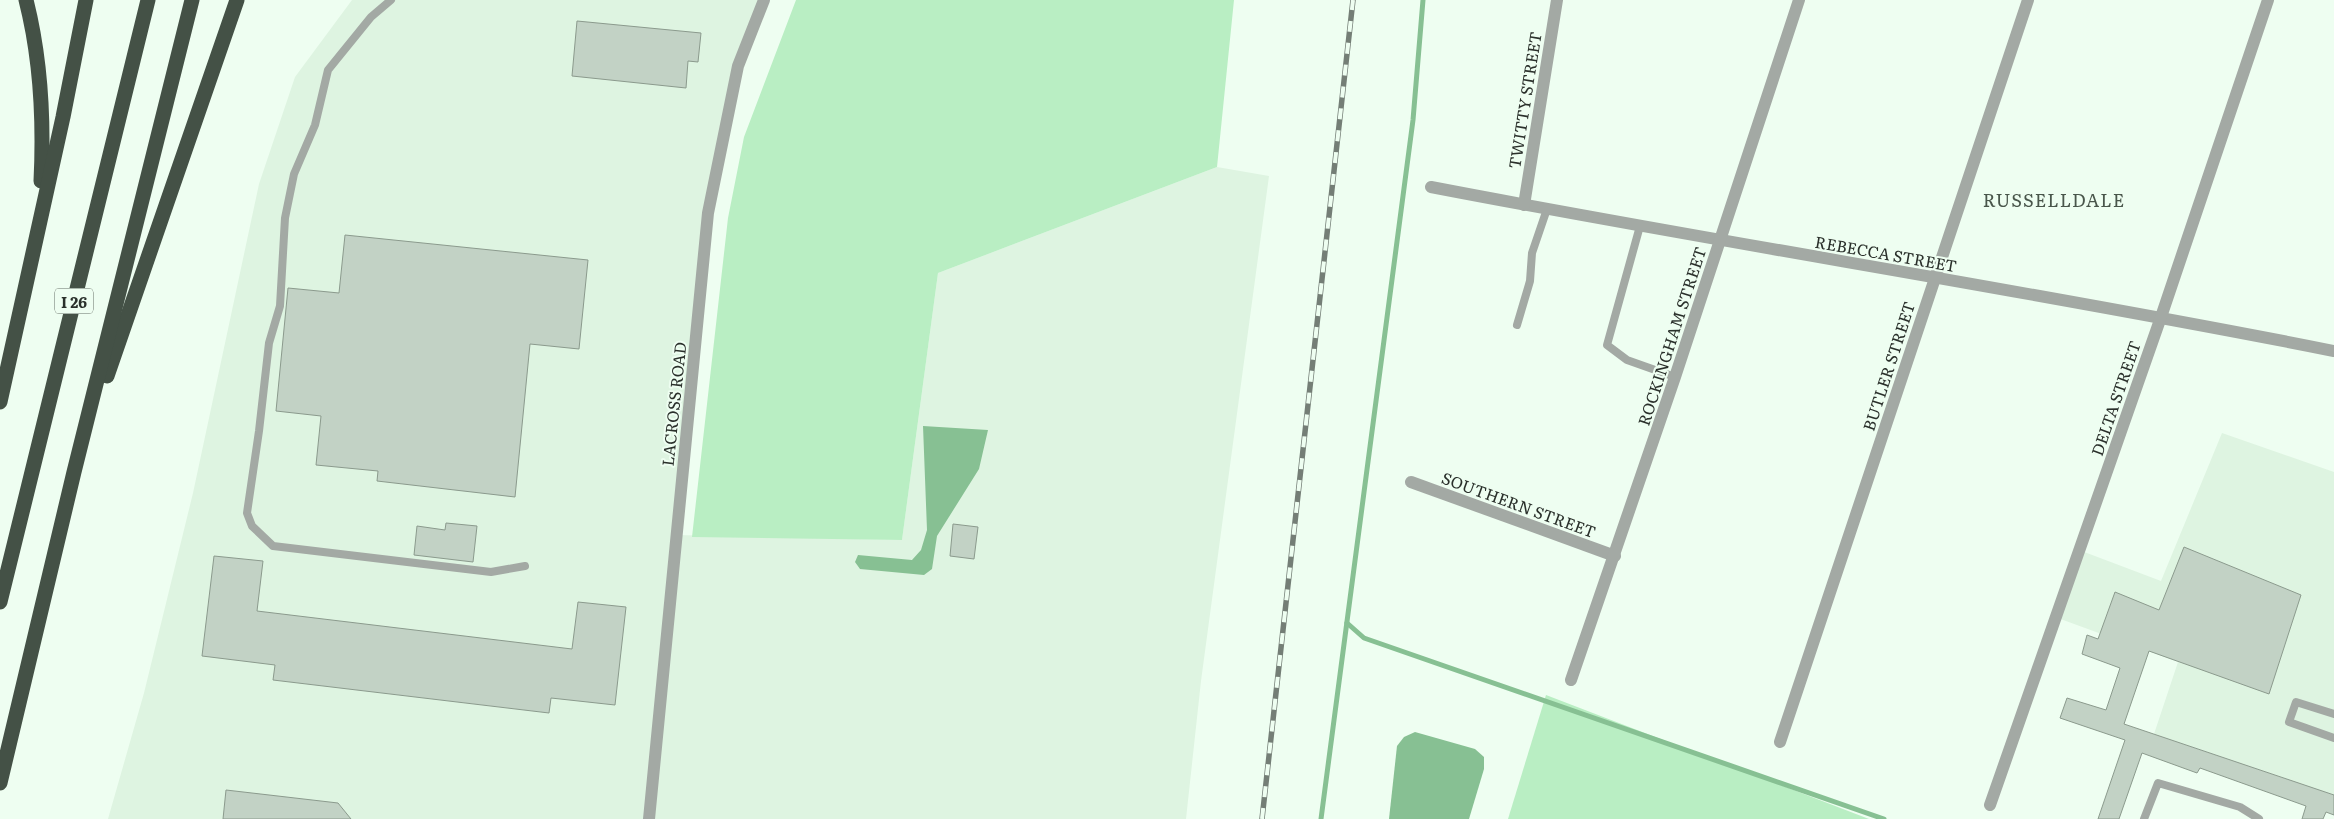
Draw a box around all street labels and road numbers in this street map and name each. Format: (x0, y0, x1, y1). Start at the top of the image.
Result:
street label: TWITTY STREET (1501, 30, 1547, 170)
street label: REBECCA STREET (1813, 229, 1959, 277)
street label: ROCKINGHAM STREET (1631, 243, 1711, 429)
road number: I 26 (55, 288, 93, 314)
street label: BUTLER STREET (1856, 298, 1920, 434)
street label: DELTA STREET (2084, 337, 2146, 459)
street label: LACROSS ROAD (655, 341, 691, 467)
street label: SOUTHERN STREET (1438, 465, 1600, 543)

